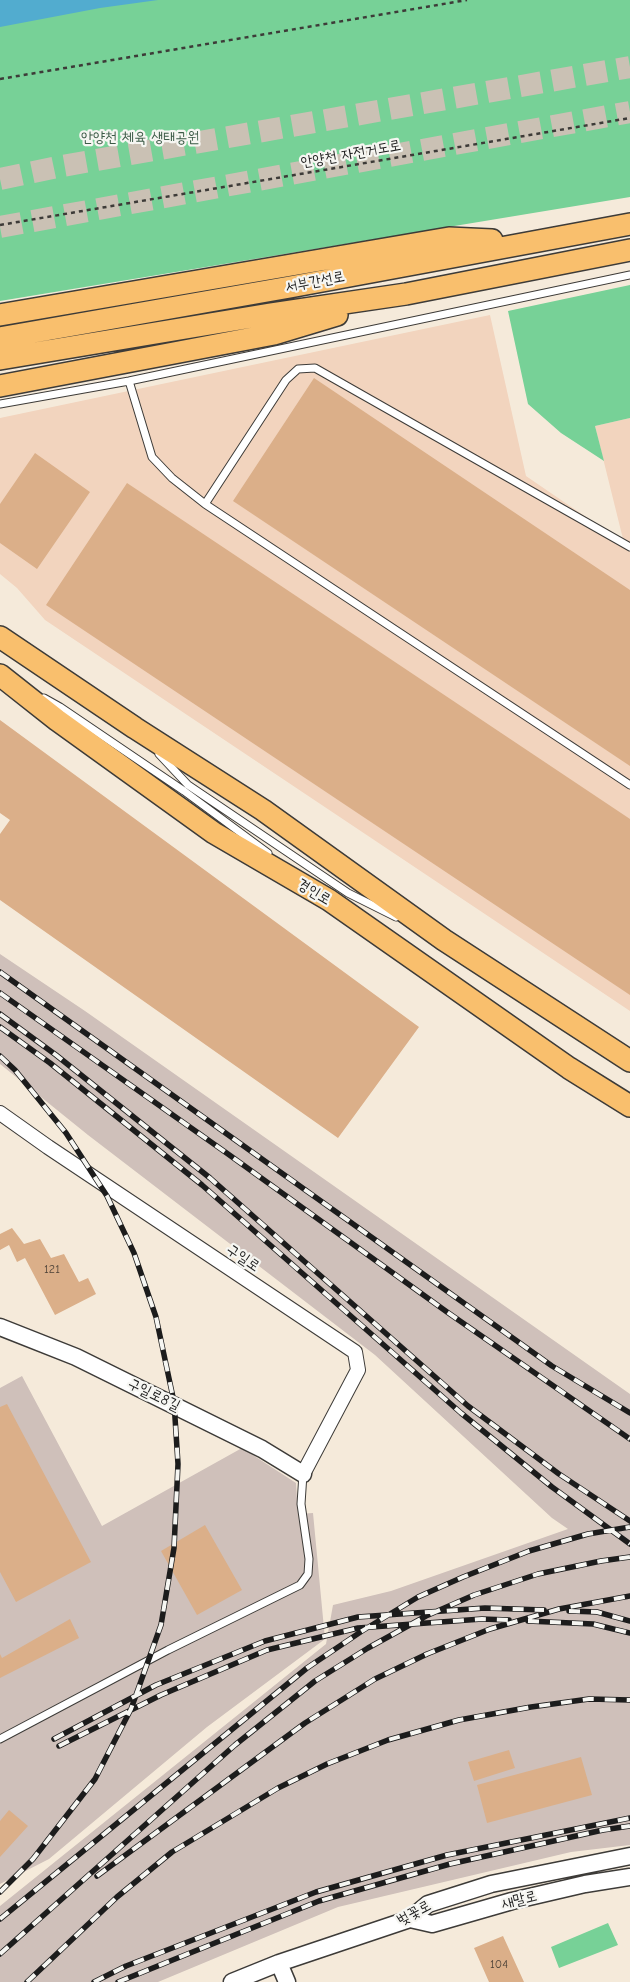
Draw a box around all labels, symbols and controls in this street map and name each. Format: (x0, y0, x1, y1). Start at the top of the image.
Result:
park label: 안양천 체육 생태공원 (81, 129, 199, 147)
street label: 안양천 자전거도로 (299, 136, 403, 172)
street label: 서부간선로 (284, 267, 346, 297)
street label: 경인로 (294, 875, 334, 909)
street label: 구일로 (223, 1240, 263, 1276)
house number: 121 (44, 1263, 60, 1277)
street label: 구일로8길 (125, 1375, 183, 1415)
street label: 새말로 (499, 1887, 539, 1913)
street label: 벚꽃로 (394, 1897, 434, 1929)
house number: 104 (490, 1958, 508, 1972)

